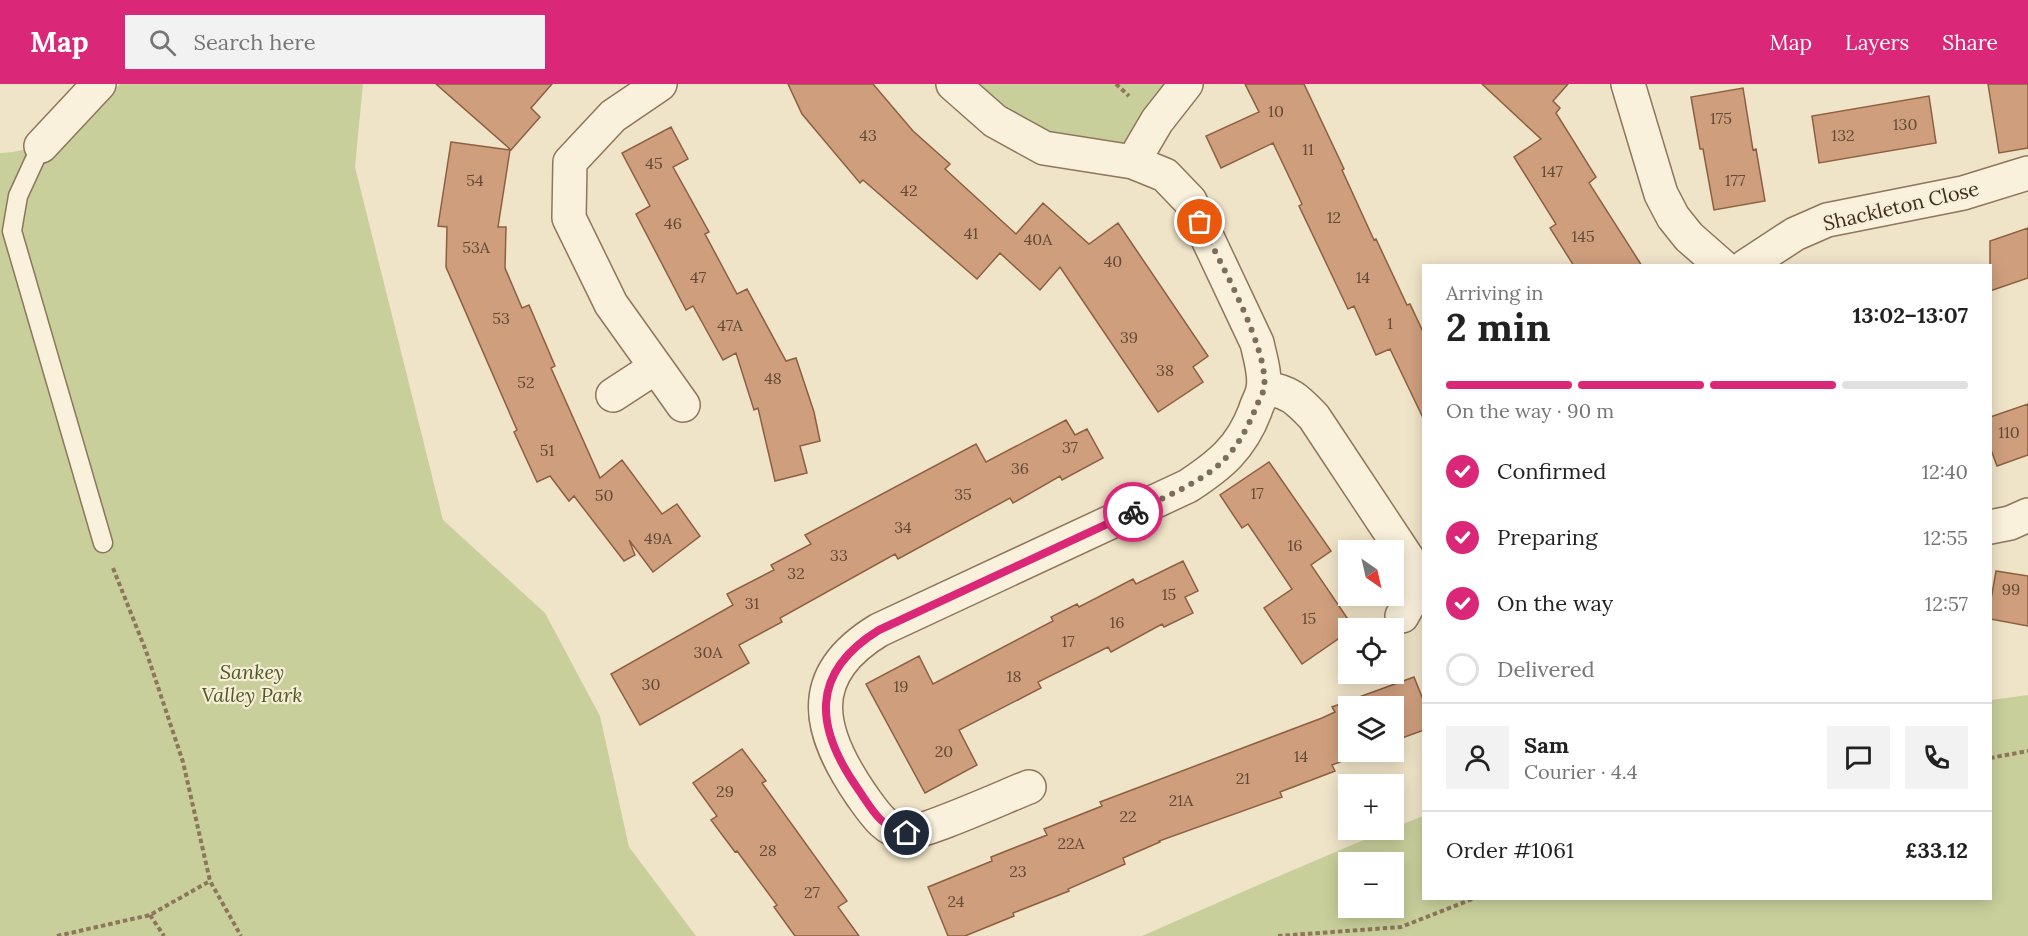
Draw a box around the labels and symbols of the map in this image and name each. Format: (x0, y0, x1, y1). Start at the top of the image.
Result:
house number: 10 (1268, 101, 1284, 121)
house number: 175 (1710, 108, 1732, 128)
house number: 130 (1893, 114, 1917, 134)
house number: 43 (859, 125, 877, 145)
house number: 132 (1831, 125, 1855, 145)
house number: 11 (1302, 139, 1314, 159)
house number: 45 (645, 153, 663, 173)
house number: 147 (1541, 161, 1564, 181)
house number: 54 (466, 170, 484, 190)
house number: 177 (1725, 170, 1746, 190)
street label: Shackleton Close (1820, 175, 1981, 236)
house number: 42 (900, 180, 918, 200)
pin (1174, 196, 1225, 247)
house number: 12 (1327, 207, 1341, 227)
house number: 46 (664, 213, 682, 233)
house number: 41 (964, 223, 978, 243)
house number: 145 (1571, 226, 1595, 246)
house number: 40A (1024, 229, 1053, 249)
house number: 53A (462, 237, 491, 257)
house number: 40 (1104, 251, 1122, 271)
house number: 47 (690, 267, 707, 287)
house number: 14 (1356, 267, 1371, 287)
house number: 53 (492, 308, 510, 328)
house number: 1 (1387, 313, 1393, 333)
house number: 47A (717, 315, 744, 335)
house number: 39 (1120, 327, 1138, 347)
house number: 38 (1156, 360, 1174, 380)
house number: 48 (764, 368, 782, 388)
house number: 52 (517, 372, 535, 392)
house number: 110 (1998, 422, 2020, 442)
house number: 37 (1062, 437, 1079, 457)
house number: 51 (540, 440, 554, 460)
house number: 36 (1011, 458, 1029, 478)
courier (1103, 482, 1163, 542)
house number: 17 (1250, 483, 1264, 503)
house number: 35 (954, 484, 972, 504)
house number: 50 (595, 485, 613, 505)
house number: 34 (894, 517, 912, 537)
house number: 49A (644, 528, 673, 548)
house number: 16 (1287, 535, 1303, 555)
north arrow (1338, 540, 1404, 606)
house number: 33 (830, 545, 848, 565)
house number: 32 (787, 563, 805, 583)
house number: 99 (2002, 579, 2020, 599)
house number: 15 (1162, 584, 1176, 604)
house number: 31 (745, 593, 760, 613)
house number: 15 (1302, 608, 1316, 628)
house number: 16 (1109, 612, 1125, 632)
house number: 17 (1061, 631, 1075, 651)
house number: 30A (694, 642, 723, 662)
park label: Sankey Valley Park (201, 659, 303, 707)
house number: 18 (1007, 666, 1021, 686)
house number: 30 (642, 674, 660, 694)
house number: 19 (893, 676, 909, 696)
house number: 20 (935, 741, 953, 761)
house number: 14 (1294, 746, 1309, 766)
house number: 21 (1236, 768, 1250, 788)
house number: 29 (716, 781, 734, 801)
house number: 21A (1169, 790, 1194, 810)
house number: 22 (1119, 806, 1137, 826)
pin (881, 807, 932, 858)
house number: 22A (1057, 833, 1086, 853)
house number: 28 (759, 840, 777, 860)
house number: 23 (1009, 861, 1027, 881)
house number: 27 (804, 882, 821, 902)
house number: 24 (948, 891, 965, 911)

